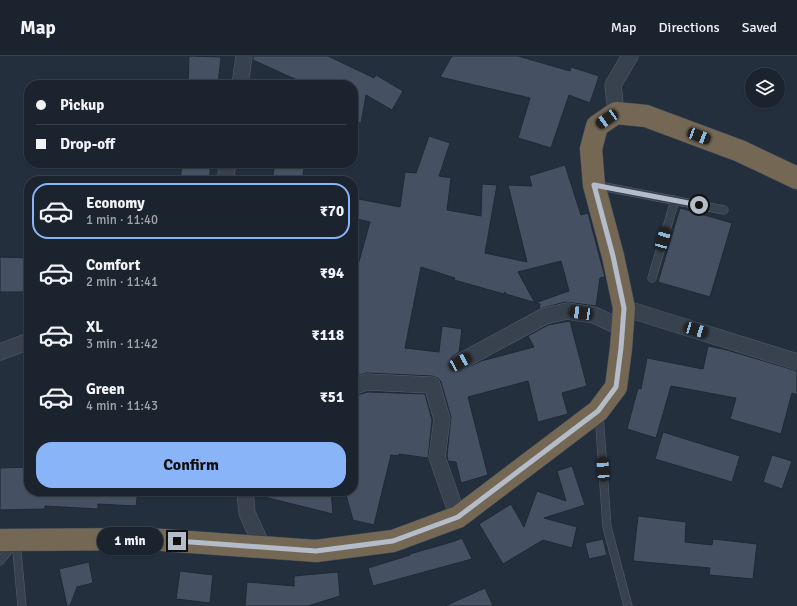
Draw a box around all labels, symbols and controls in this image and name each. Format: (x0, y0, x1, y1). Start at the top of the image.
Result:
text: Map (20, 16, 56, 40)
text: Map (611, 19, 637, 36)
text: Directions (659, 19, 720, 36)
text: Saved (742, 19, 777, 36)
map controls (745, 68, 785, 108)
button: layers (745, 68, 785, 108)
text: Pickup (60, 96, 104, 114)
car (594, 107, 620, 131)
car (686, 126, 712, 146)
text: Drop-off (60, 135, 115, 153)
icon: car (38, 193, 74, 229)
text: Economy (86, 194, 145, 212)
route start (690, 196, 708, 214)
text: ₹70 (320, 202, 344, 220)
text: 1 min · 11:40 (86, 212, 158, 228)
car (654, 226, 672, 252)
icon: car (38, 255, 74, 291)
text: Comfort (86, 256, 140, 274)
text: ₹94 (320, 264, 344, 282)
text: 2 min · 11:41 (86, 274, 158, 290)
car (568, 305, 594, 321)
icon: car (38, 317, 74, 353)
text: XL (86, 318, 103, 336)
car (683, 321, 709, 339)
text: ₹118 (312, 326, 344, 344)
text: 3 min · 11:42 (86, 336, 158, 352)
car (447, 351, 473, 373)
icon: car (38, 379, 74, 415)
text: Green (86, 380, 125, 398)
text: ₹51 (320, 388, 344, 406)
text: 4 min · 11:43 (86, 398, 158, 414)
button: Confirm (36, 442, 346, 488)
car (596, 457, 610, 481)
callout: 1 min (97, 527, 163, 555)
route end (168, 532, 186, 550)
text: 1 min (114, 533, 146, 549)

